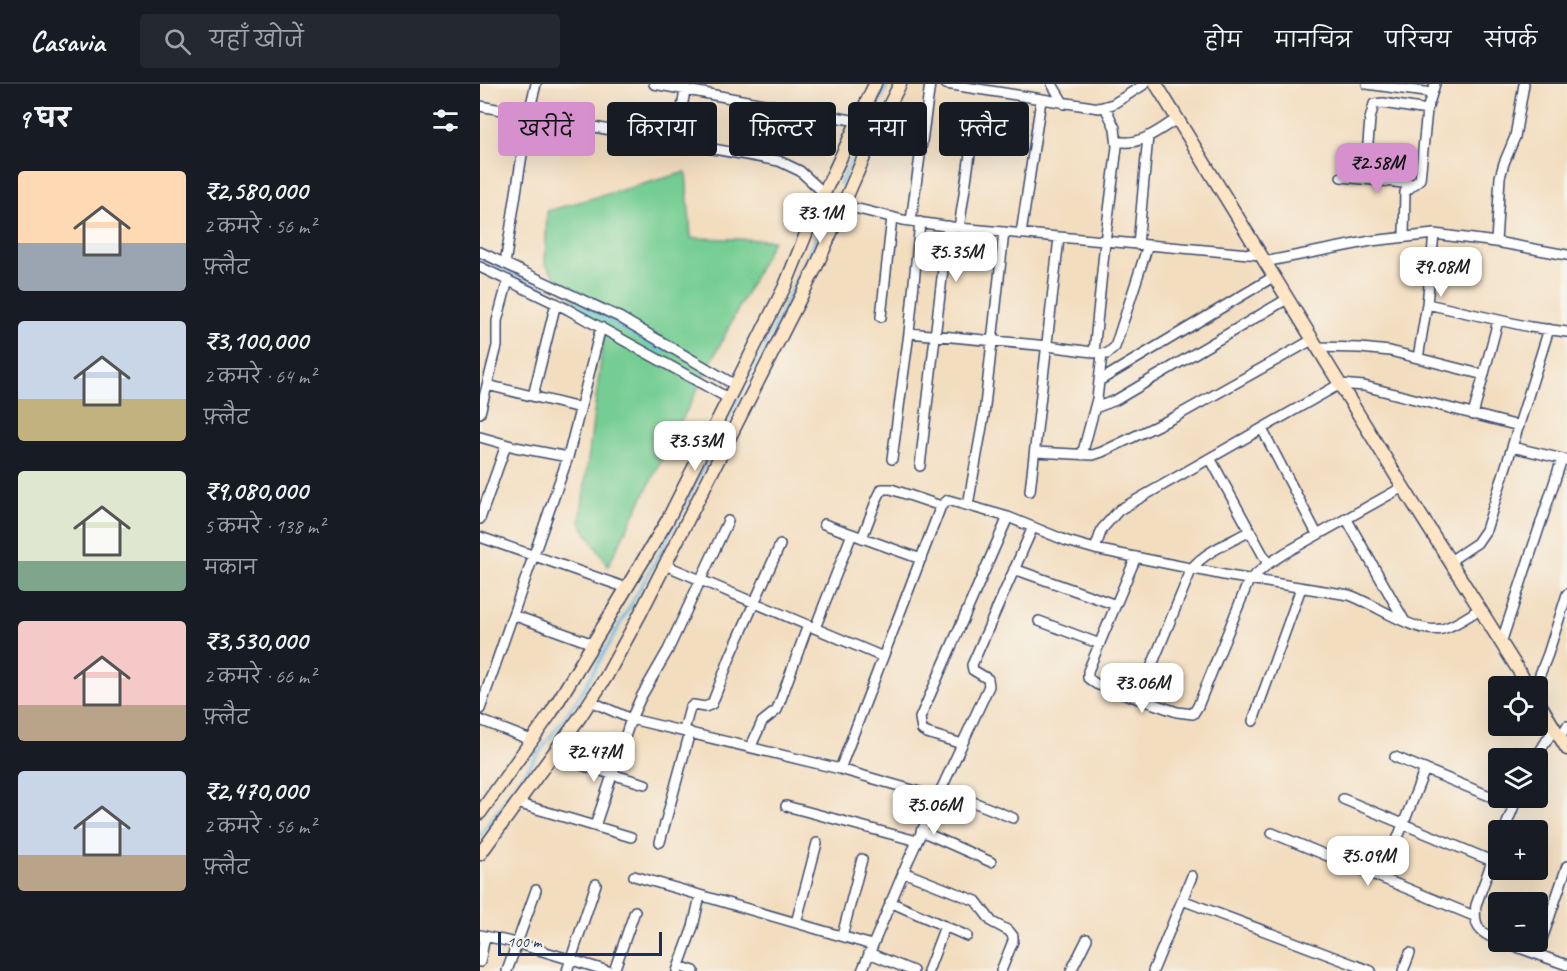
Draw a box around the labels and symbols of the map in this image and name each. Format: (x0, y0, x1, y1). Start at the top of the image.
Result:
pin: ₹2.58M (1328, 143, 1426, 194)
pin: ₹3.1M (778, 193, 862, 244)
pin: ₹5.35M (907, 232, 1005, 283)
pin: ₹9.08M (1392, 247, 1490, 298)
pin: ₹3.53M (646, 421, 744, 472)
pin: ₹3.06M (1093, 663, 1191, 714)
pin: ₹2.47M (545, 732, 643, 783)
pin: ₹5.06M (885, 785, 983, 836)
pin: ₹5.09M (1319, 836, 1417, 887)
scale bar (498, 929, 662, 956)

